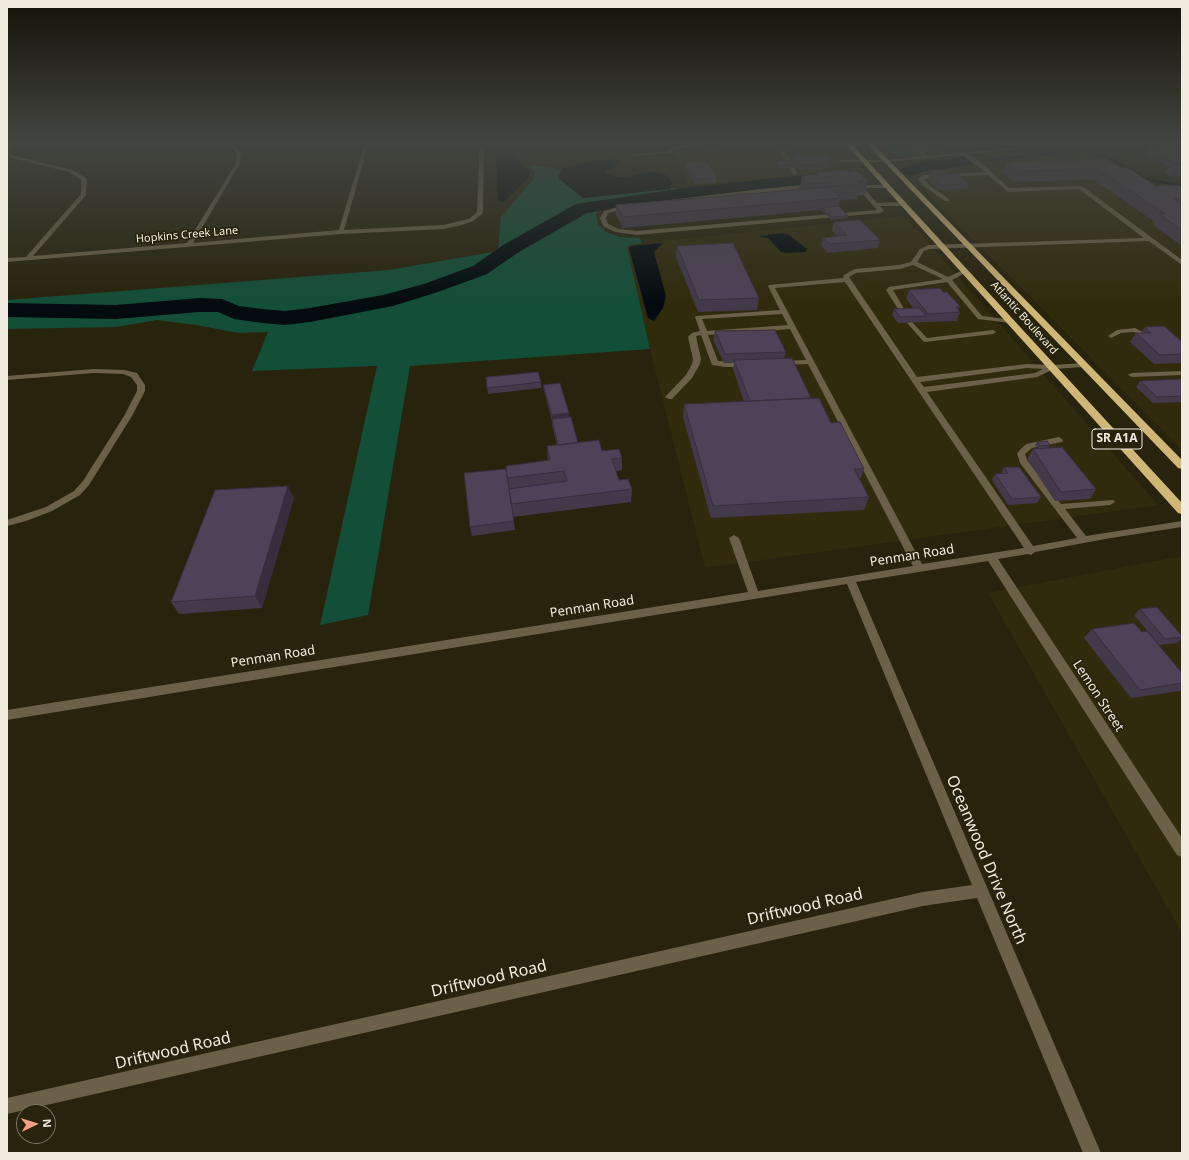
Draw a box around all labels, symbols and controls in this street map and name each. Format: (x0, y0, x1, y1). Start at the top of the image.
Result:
street label: Hopkins Creek Lane (135, 224, 239, 246)
street label: Atlantic Boulevard (988, 279, 1060, 357)
road number: SR A1A (1092, 429, 1142, 449)
street label: Penman Road (869, 542, 955, 570)
street label: Penman Road (549, 593, 635, 621)
street label: Penman Road (230, 643, 316, 671)
street label: Lemon Street (1069, 657, 1127, 735)
street label: Oceanwood Drive North (942, 773, 1030, 947)
street label: Driftwood Road (745, 884, 865, 930)
street label: Driftwood Road (429, 956, 549, 1002)
street label: Driftwood Road (113, 1028, 233, 1074)
north arrow (16, 1104, 56, 1144)
text: N (40, 1118, 55, 1128)

